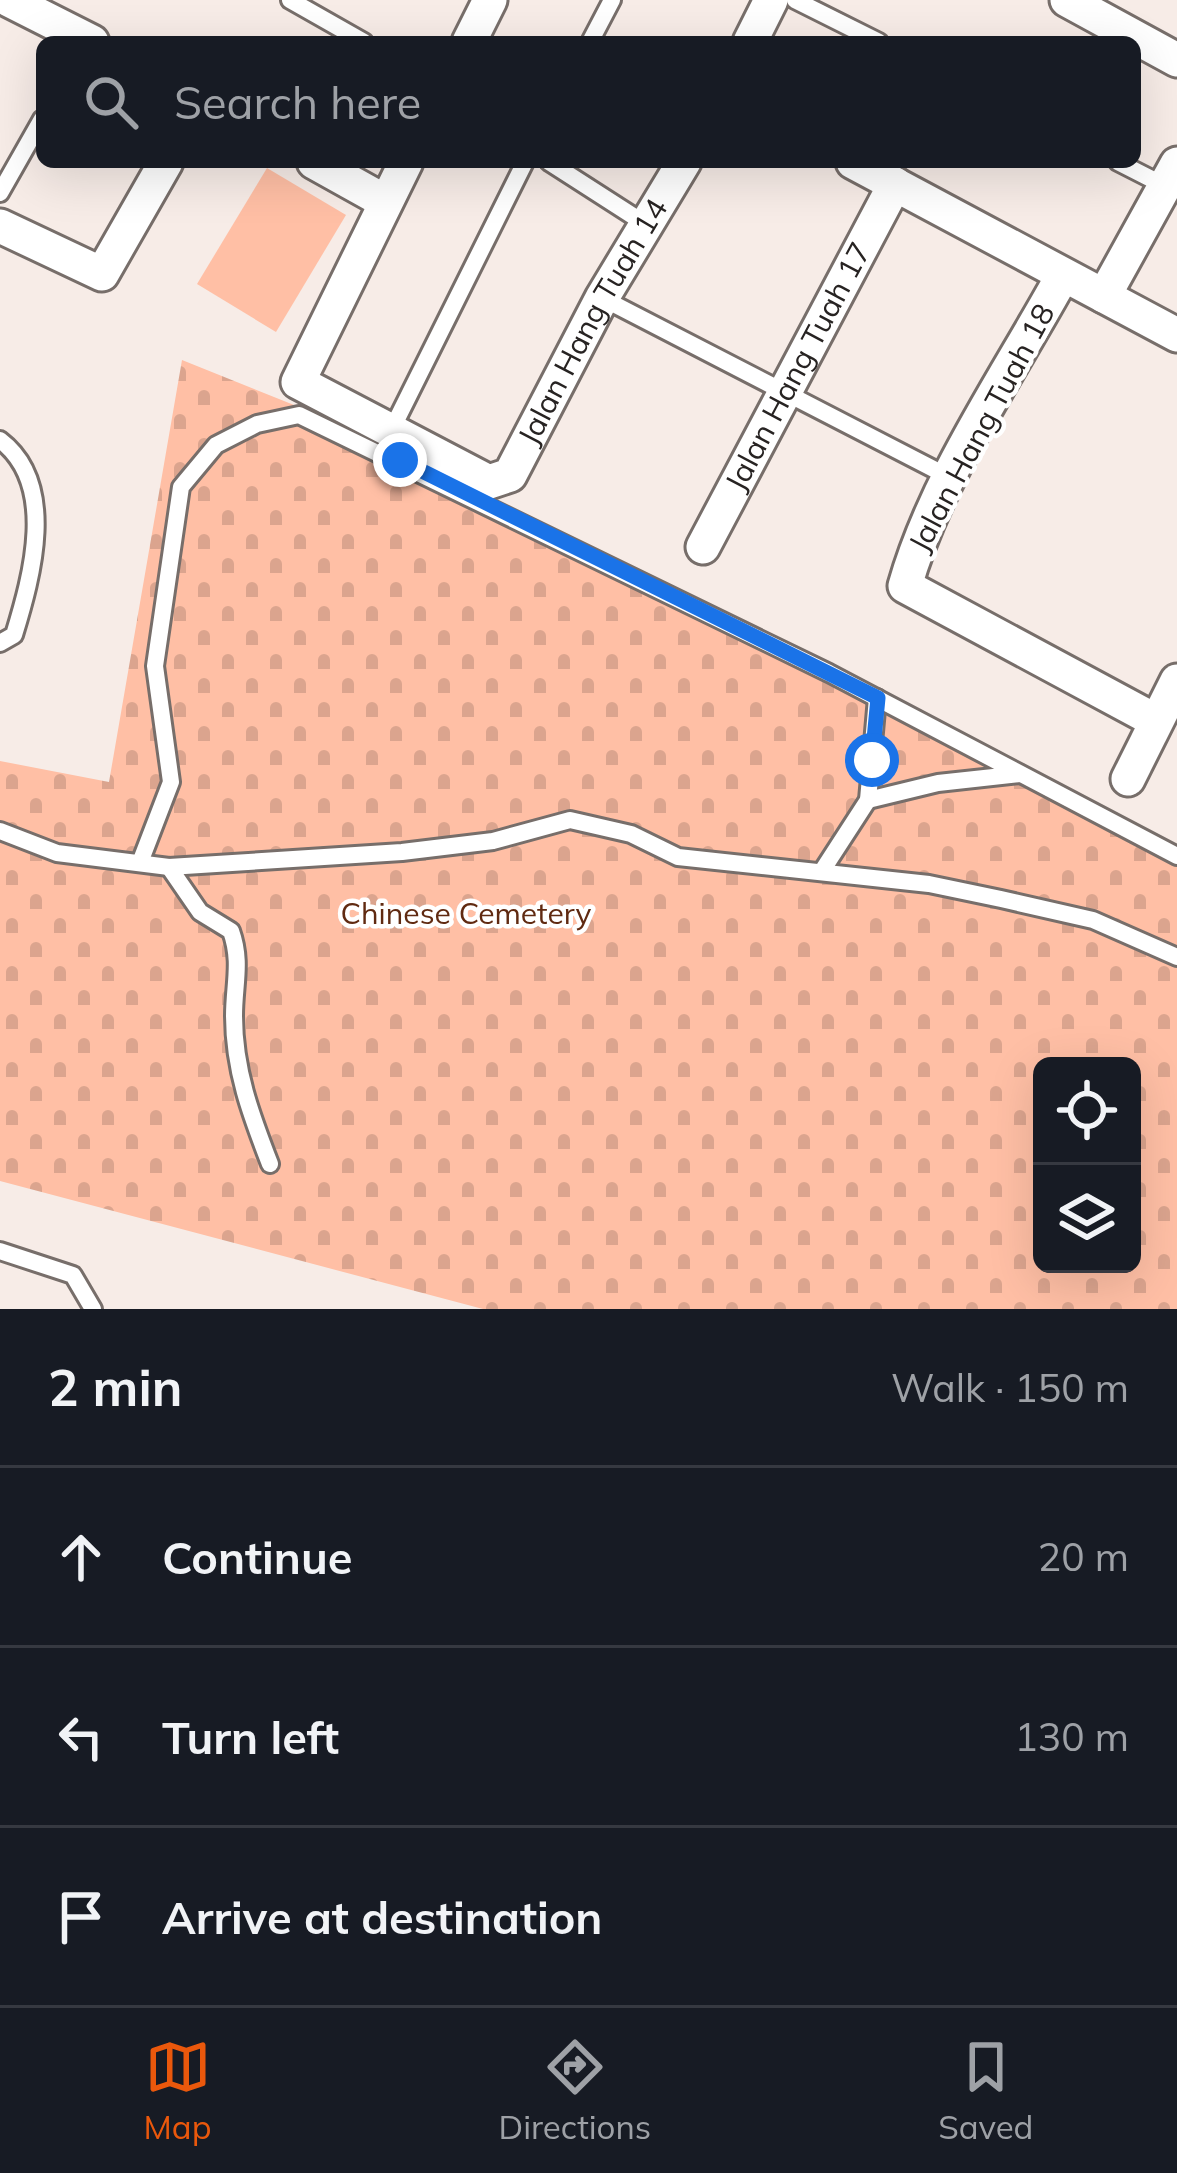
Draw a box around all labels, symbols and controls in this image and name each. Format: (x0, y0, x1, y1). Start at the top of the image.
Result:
search box (36, 36, 1141, 168)
icon: search (78, 69, 144, 135)
text: Search here (174, 74, 421, 130)
street label: Jalan Hang Tuah 14 (509, 191, 676, 451)
street label: Jalan Hang Tuah 17 (716, 235, 879, 497)
street label: Jalan Hang Tuah 18 (900, 297, 1063, 558)
route end (373, 433, 427, 487)
route start (845, 733, 899, 787)
park label: Chinese Cemetery (341, 894, 592, 932)
map controls (1033, 1057, 1141, 1273)
button: locate (1033, 1057, 1141, 1165)
button: layers (1033, 1165, 1141, 1273)
text: 2 min (48, 1355, 183, 1419)
text: Walk · 150 m (891, 1363, 1129, 1412)
icon: ahead (48, 1524, 114, 1590)
text: Continue (162, 1529, 352, 1585)
text: 20 m (1038, 1532, 1129, 1581)
icon: left (48, 1704, 114, 1770)
text: Turn left (162, 1709, 339, 1765)
text: 130 m (1014, 1712, 1129, 1761)
icon: arrive (48, 1884, 114, 1950)
text: Arrive at destination (162, 1889, 602, 1945)
tab: Map (144, 2034, 211, 2147)
tab: Directions (499, 2034, 651, 2147)
tab: Saved (938, 2034, 1033, 2147)

